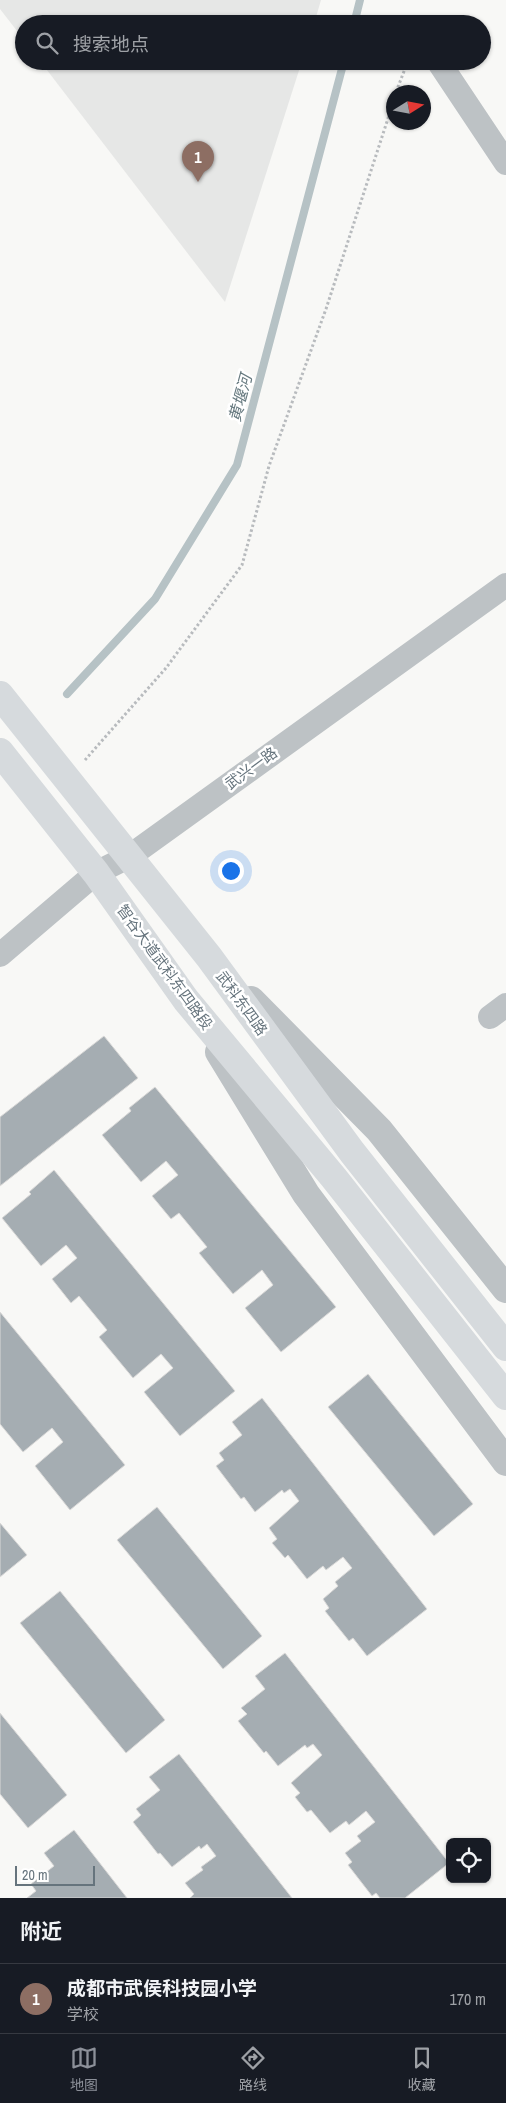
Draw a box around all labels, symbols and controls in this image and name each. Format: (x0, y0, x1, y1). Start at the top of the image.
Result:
search box (15, 15, 491, 70)
icon: search (33, 29, 61, 57)
text: 搜索地点 (73, 31, 149, 57)
north arrow (386, 85, 431, 130)
pin: 1 (182, 141, 214, 182)
water label: 黄堰河 (223, 369, 258, 424)
street label: 武兴一路 (221, 742, 281, 794)
your location (218, 858, 244, 884)
street label: 智谷大道武科东四路段 (112, 900, 218, 1034)
street label: 武科东四路 (211, 966, 273, 1040)
map controls (446, 1838, 491, 1883)
button: locate (446, 1838, 491, 1883)
scale bar (15, 1863, 95, 1886)
text: 20 m (22, 1866, 48, 1884)
text: 附近 (20, 1917, 62, 1946)
text: 成都市武侯科技园小学 (67, 1975, 257, 2001)
text: 1 (32, 1988, 40, 2010)
text: 170 m (450, 1988, 486, 2010)
text: 学校 (67, 2003, 99, 2025)
tab: 地图 (70, 2044, 98, 2094)
tab: 路线 (239, 2044, 267, 2094)
tab: 收藏 (408, 2044, 436, 2094)

